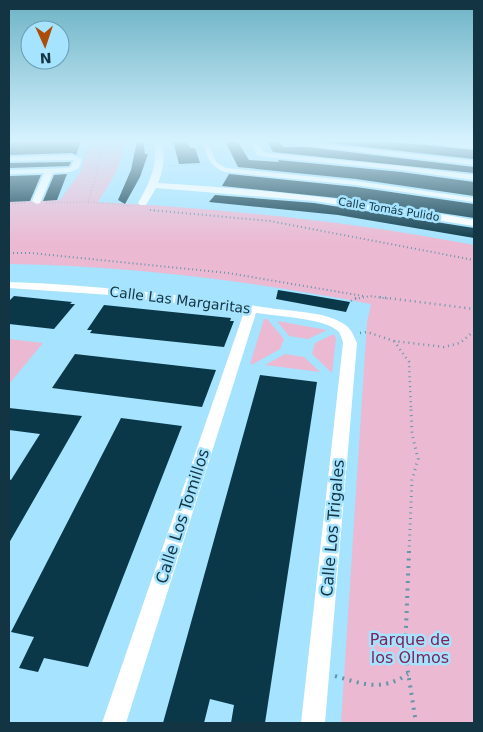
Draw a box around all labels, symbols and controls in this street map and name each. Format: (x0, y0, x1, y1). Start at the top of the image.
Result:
north arrow (20, 20, 70, 70)
text: N (39, 50, 52, 66)
street label: Calle Tomás Pulido (337, 195, 441, 224)
street label: Calle Las Margaritas (109, 283, 251, 317)
street label: Calle Los Tomillos (152, 446, 213, 586)
street label: Calle Los Trigales (317, 459, 348, 597)
park label: Parque de los Olmos (370, 630, 450, 667)

